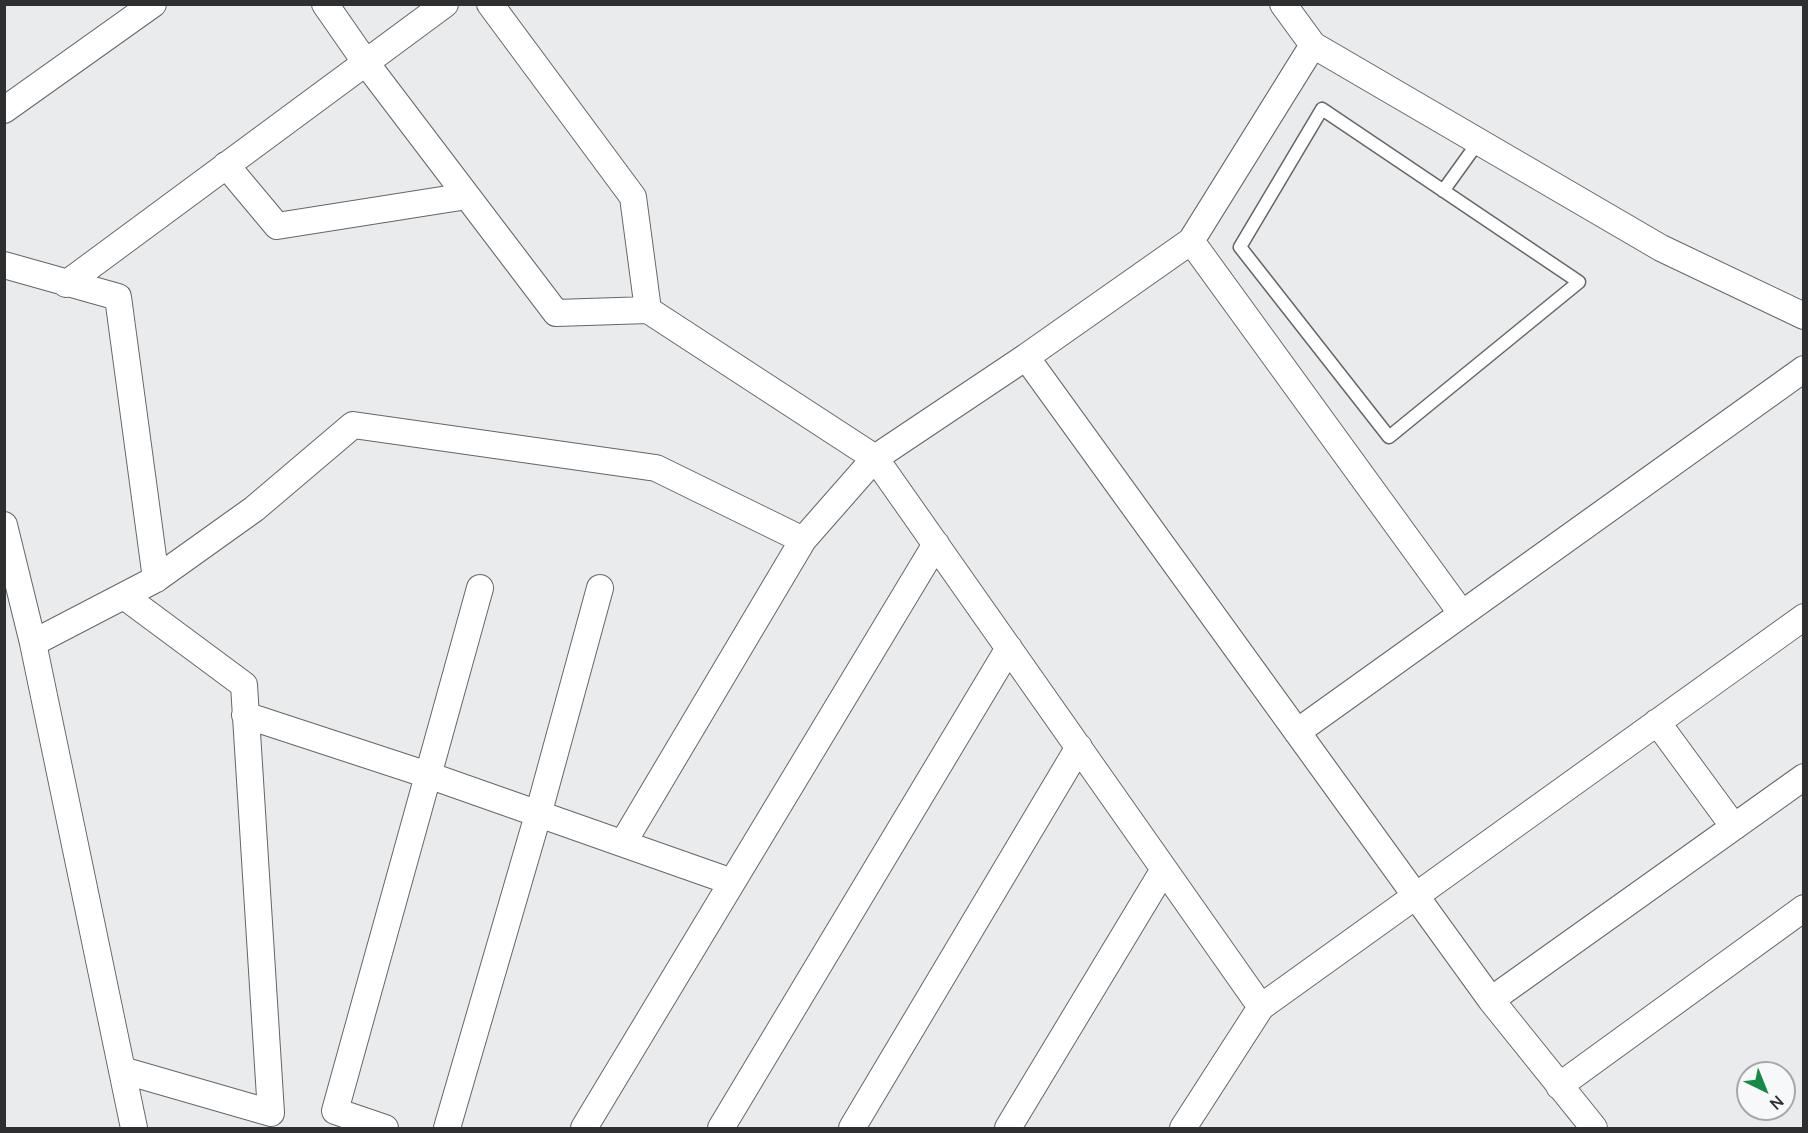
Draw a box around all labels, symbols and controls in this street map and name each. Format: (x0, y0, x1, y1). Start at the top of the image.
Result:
north arrow (1736, 1061, 1796, 1121)
text: N (1765, 1091, 1789, 1115)

